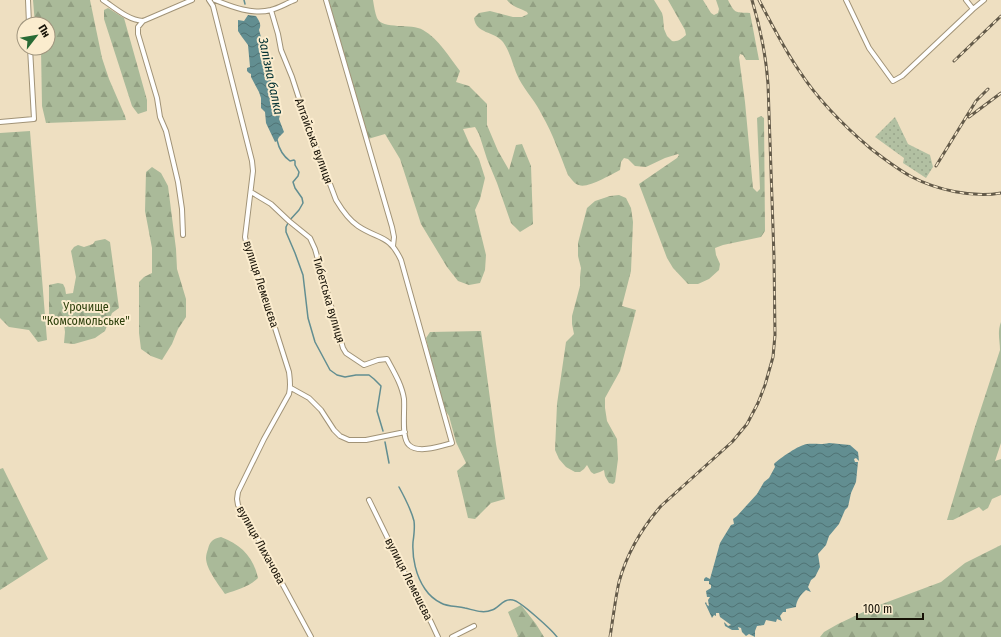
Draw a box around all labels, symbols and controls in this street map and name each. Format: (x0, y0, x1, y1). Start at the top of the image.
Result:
north arrow (16, 16, 56, 56)
text: Пн (35, 22, 53, 40)
water label: Залізна балка (255, 35, 287, 116)
street label: Алтайська вулиця (292, 96, 336, 186)
street label: вулиця Лемешєва (240, 239, 282, 329)
street label: Тибетська вулиця (310, 255, 348, 345)
park label: Урочище "Комсомольське" (42, 300, 130, 328)
street label: вулиця Лихачова (234, 503, 288, 587)
street label: вулиця Лемешєва (382, 535, 436, 623)
scale bar (857, 595, 923, 621)
text: 100 m (863, 602, 892, 616)

